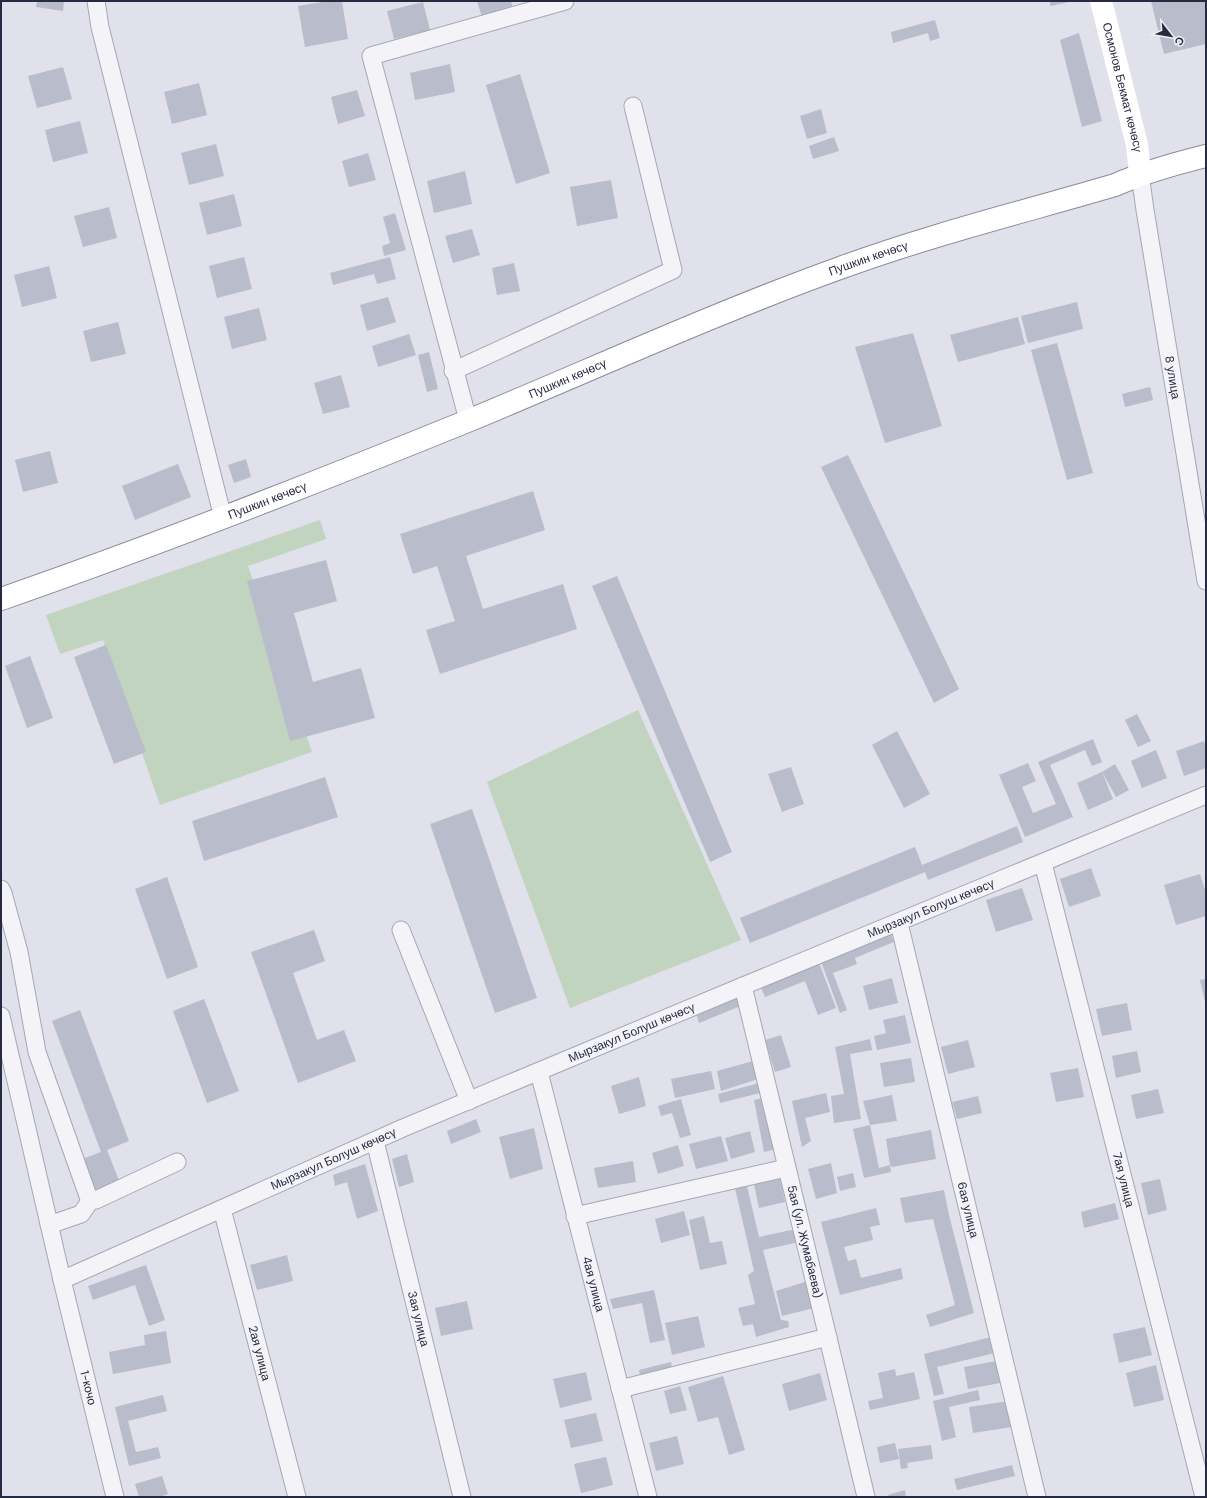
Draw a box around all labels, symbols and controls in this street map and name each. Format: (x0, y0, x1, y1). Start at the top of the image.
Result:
north arrow (1151, 16, 1191, 56)
street label: Осмонов Бекмат көчөсү (1099, 21, 1146, 153)
text: С (1171, 34, 1188, 48)
street label: Пушкин көчөсү (826, 237, 910, 279)
street label: Пушкин көчөсү (526, 355, 609, 402)
street label: 8 улица (1161, 355, 1184, 400)
street label: Пушкин көчөсү (226, 478, 309, 523)
street label: Мырзакул Болуш көчөсү (865, 875, 997, 942)
street label: Мырзакул Болуш көчөсү (566, 999, 697, 1066)
street label: Мырзакул Болуш көчөсү (268, 1124, 399, 1194)
street label: 7ая улица (1109, 1151, 1138, 1209)
street label: 6ая улица (954, 1180, 982, 1240)
street label: 5ая (ул. Жумабаева) (783, 1184, 826, 1300)
street label: 4ая улица (579, 1255, 608, 1314)
street label: 3ая улица (404, 1289, 433, 1348)
street label: 2ая улица (245, 1324, 274, 1383)
street label: 1-кочо (76, 1369, 100, 1407)

